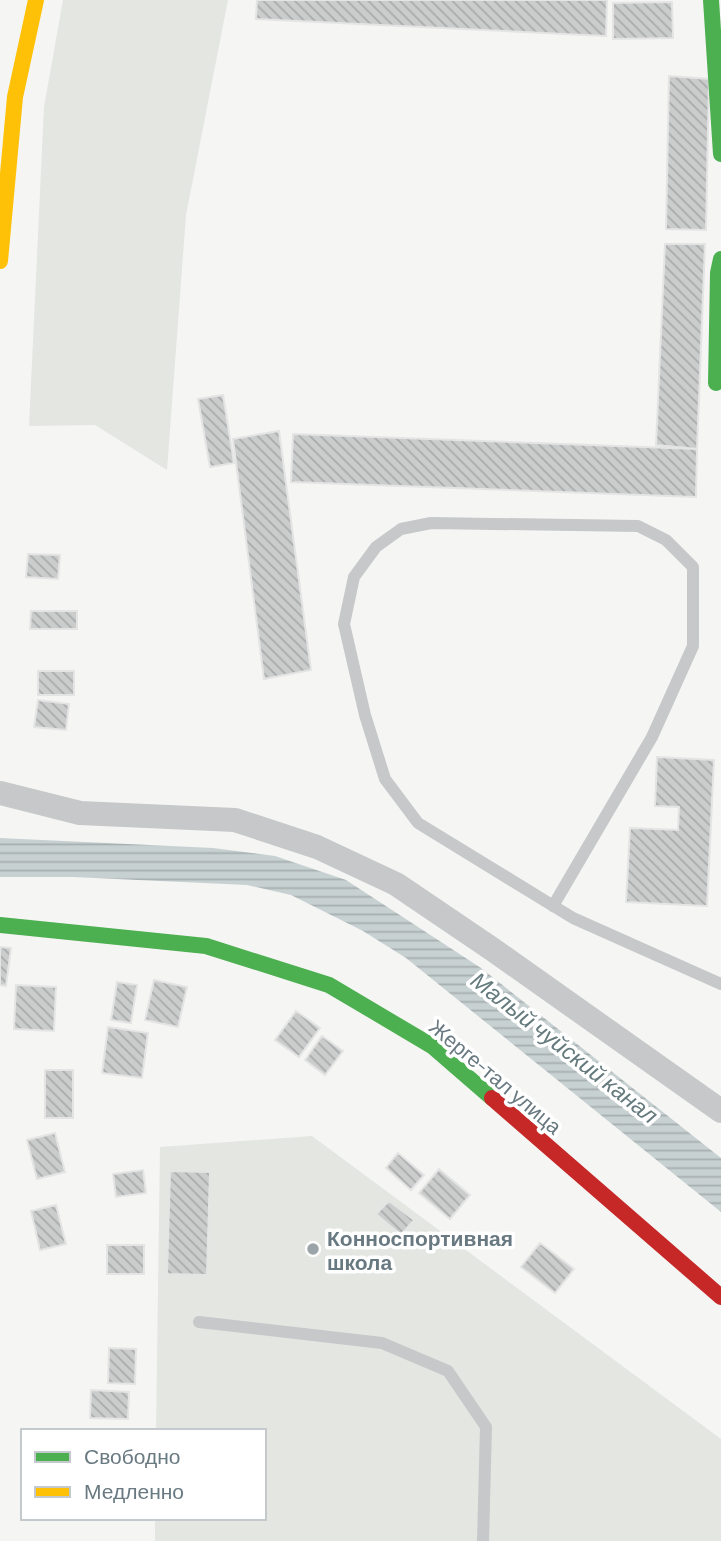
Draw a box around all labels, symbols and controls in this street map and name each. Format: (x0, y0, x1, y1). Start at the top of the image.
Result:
water label: Малый чуйский канал (466, 965, 664, 1129)
street label: Жерге-тал улица (425, 1013, 567, 1139)
place label: Конноспортивная школа (327, 1225, 513, 1274)
marker: Конноспортивная школа (305, 1241, 321, 1257)
legend (21, 1429, 266, 1520)
text: Свободно (84, 1443, 181, 1468)
text: Медленно (84, 1478, 184, 1503)

